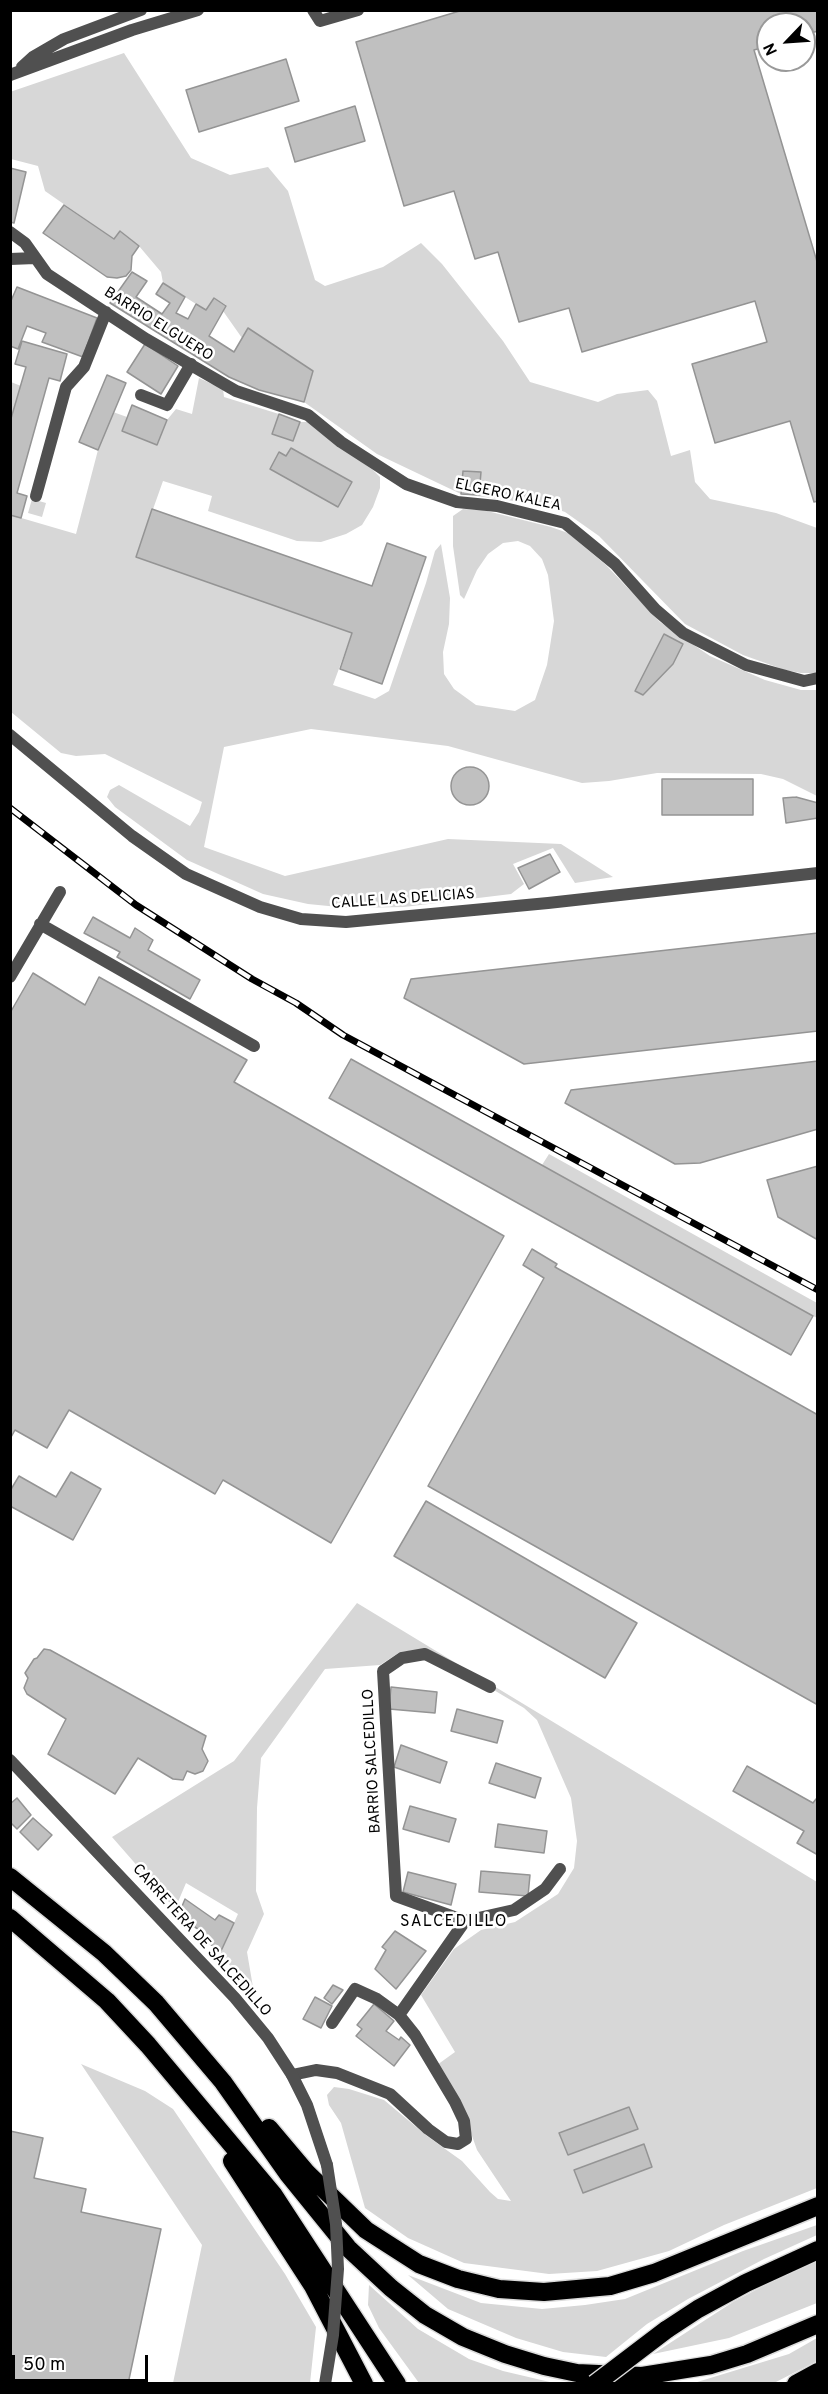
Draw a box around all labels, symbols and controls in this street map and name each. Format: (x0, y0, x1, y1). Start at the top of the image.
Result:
north arrow (756, 12, 816, 72)
text: N (760, 39, 783, 58)
street label: BARRIO ELGUERO (100, 284, 216, 366)
street label: ELGERO KALEA (453, 476, 563, 516)
street label: CALLE LAS DELICIAS (331, 886, 475, 914)
street label: BARRIO SALCEDILLO (360, 1688, 386, 1834)
street label: CARRETERA DE SALCEDILLO (128, 1861, 274, 2021)
district label: SALCEDILLO (400, 1913, 508, 1933)
scale bar (15, 2343, 152, 2381)
text: 50 m (23, 2354, 65, 2377)

